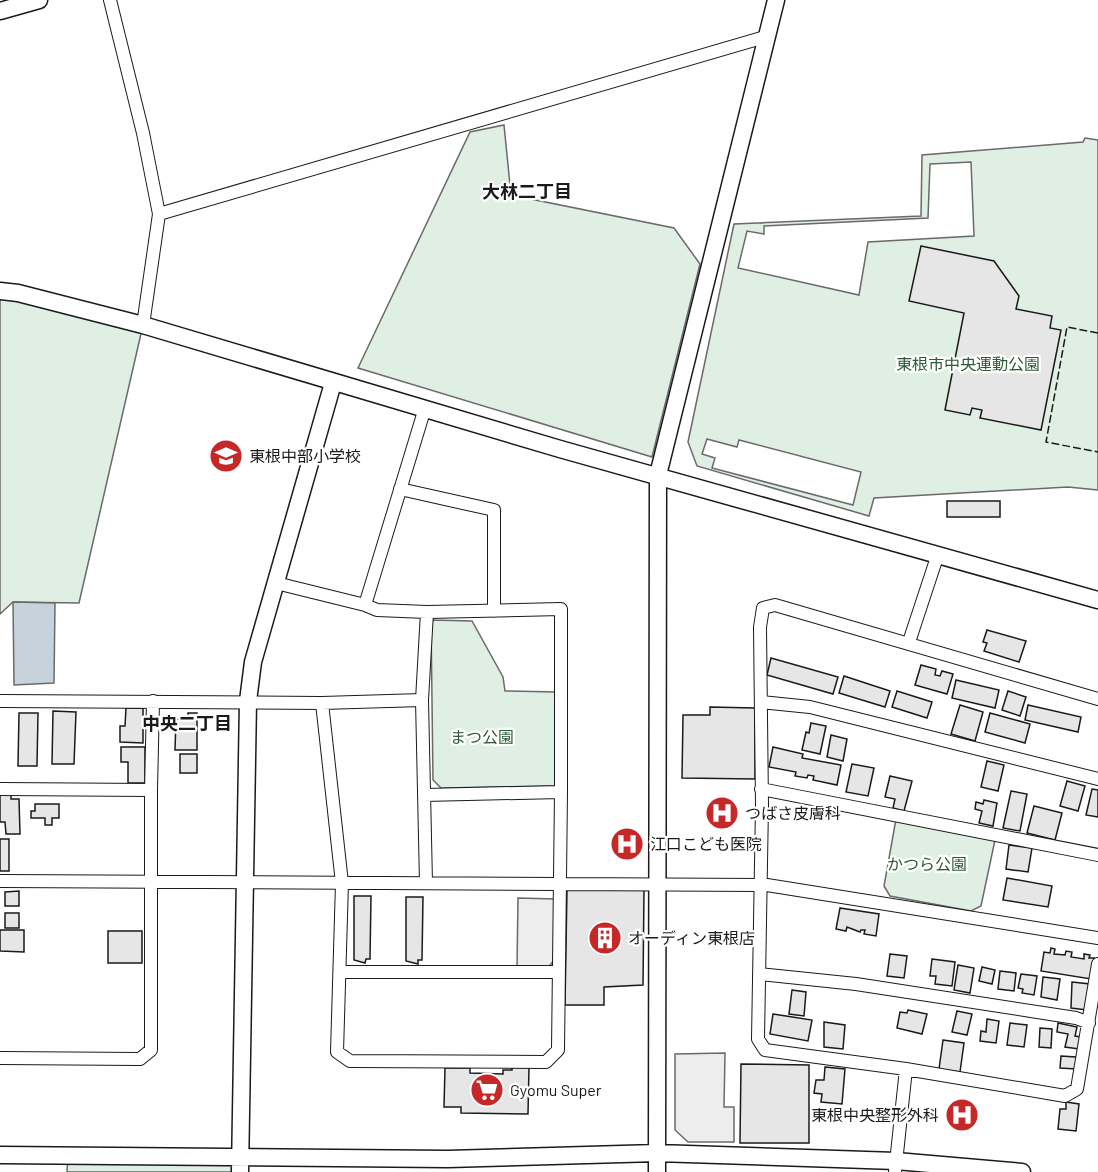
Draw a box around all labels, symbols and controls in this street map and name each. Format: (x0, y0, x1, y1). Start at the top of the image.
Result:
district label: 大林二丁目 (482, 180, 572, 202)
park label: 東根市中央運動公園 (896, 354, 1040, 373)
school or university icon: 東根中部小学校 (208, 438, 244, 474)
place label: 東根中部小学校 (249, 446, 361, 465)
district label: 中央二丁目 (142, 712, 232, 734)
park label: まつ公園 (450, 727, 514, 746)
hospital icon: つばさ皮膚科 (704, 795, 740, 831)
place label: つばさ皮膚科 (745, 803, 841, 822)
hospital icon: 江口こども医院 (609, 826, 645, 862)
place label: 江口こども医院 (650, 834, 762, 853)
park label: かつら公園 (887, 854, 967, 873)
building icon: オーディン東根店 (587, 920, 623, 956)
place label: オーディン東根店 (628, 928, 755, 947)
supermarket icon: Gyomu Super (469, 1072, 505, 1108)
place label: Gyomu Super (510, 1080, 602, 1099)
hospital icon: 東根中央整形外科 (944, 1097, 980, 1133)
place label: 東根中央整形外科 (811, 1105, 939, 1124)

